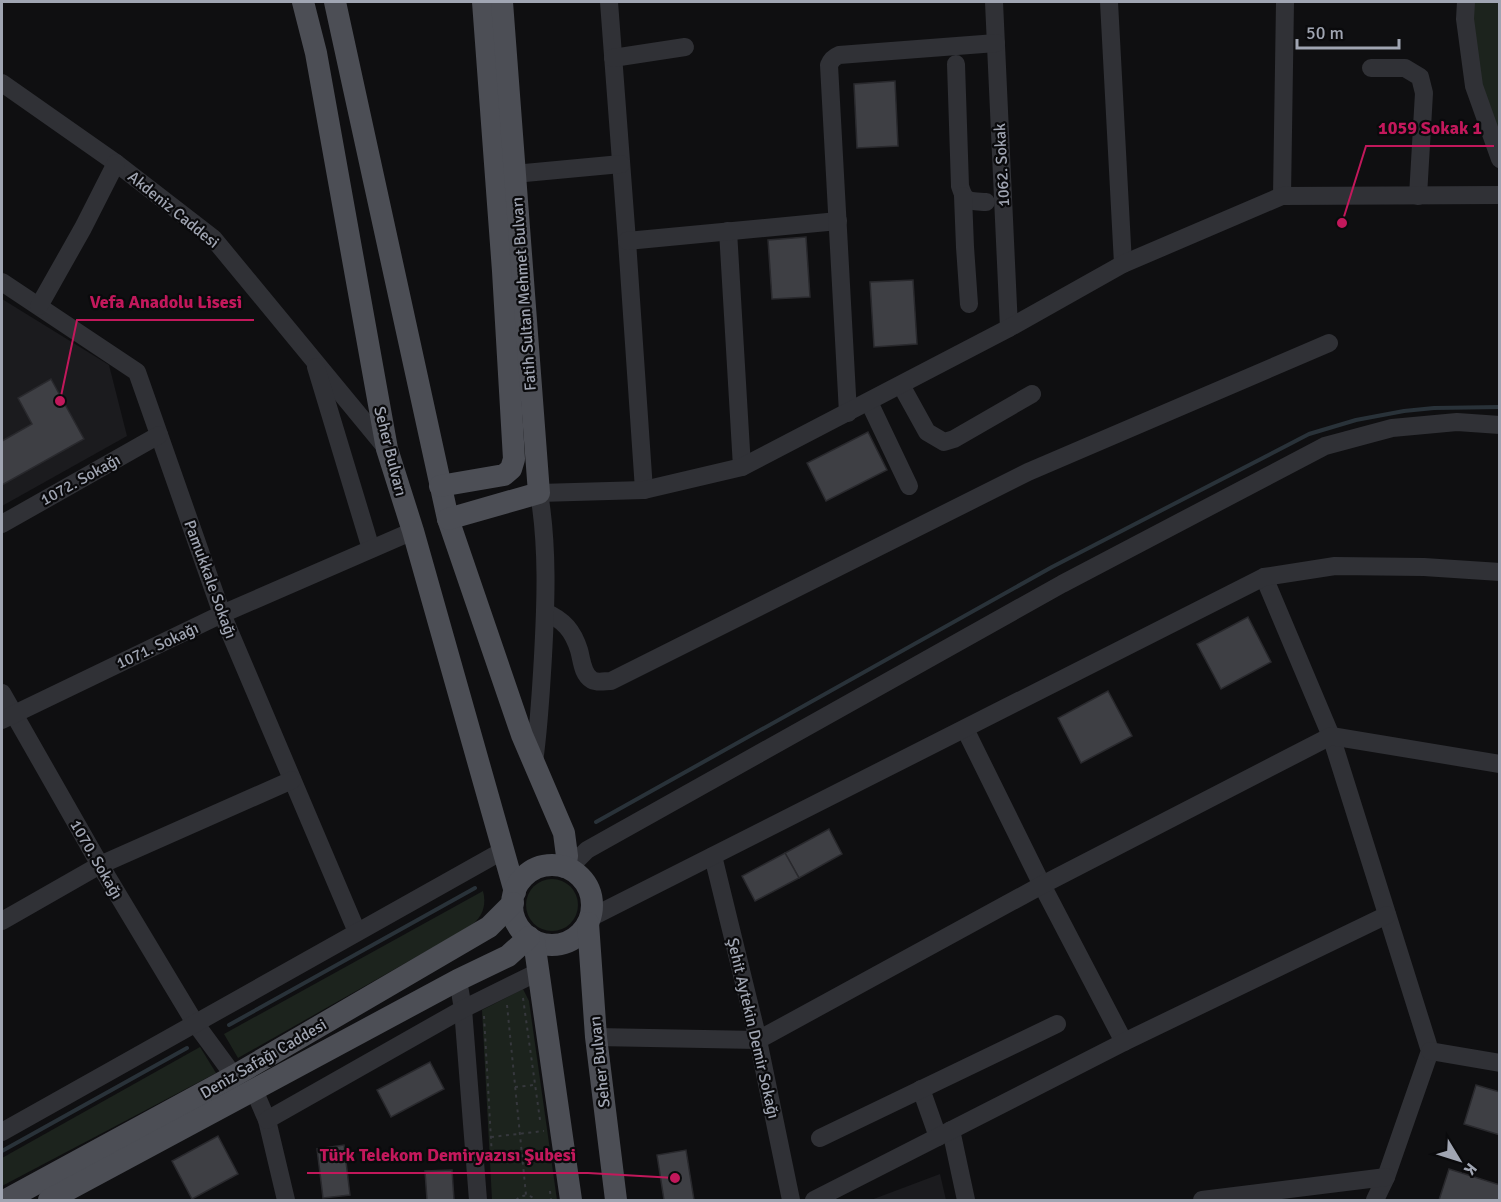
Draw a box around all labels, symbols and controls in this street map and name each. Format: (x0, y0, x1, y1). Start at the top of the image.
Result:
scale bar (1297, 12, 1399, 50)
text: 50 m (1306, 22, 1344, 44)
callout: 1059 Sokak 1 (1366, 110, 1494, 146)
text: 1059 Sokak 1 (1378, 117, 1482, 139)
street label: 1062. Sokak (990, 123, 1014, 207)
street label: Akdeniz Caddesi (124, 167, 223, 253)
street label: Fatih Sultan Mehmet Bulvarı (507, 196, 541, 392)
callout: Vefa Anadolu Lisesi (77, 284, 254, 320)
text: Vefa Anadolu Lisesi (90, 291, 242, 313)
street label: Seher Bulvarı (369, 404, 411, 498)
street label: 1072. Sokağı (37, 450, 124, 510)
street label: Pamukkale Sokağı (179, 517, 241, 641)
street label: 1071. Sokağı (113, 618, 202, 674)
street label: 1070. Sokağı (65, 816, 127, 903)
street label: Şehit Aytekin Demir Sokağı (722, 936, 784, 1121)
street label: Deniz Safağı Caddesi (197, 1015, 330, 1103)
street label: Seher Bulvarı (585, 1015, 615, 1109)
north arrow (1429, 1130, 1489, 1190)
callout: Türk Telekom Demiryazısı Şubesi (307, 1137, 588, 1173)
text: Türk Telekom Demiryazısı Şubesi (320, 1144, 576, 1166)
text: K (1459, 1159, 1481, 1179)

